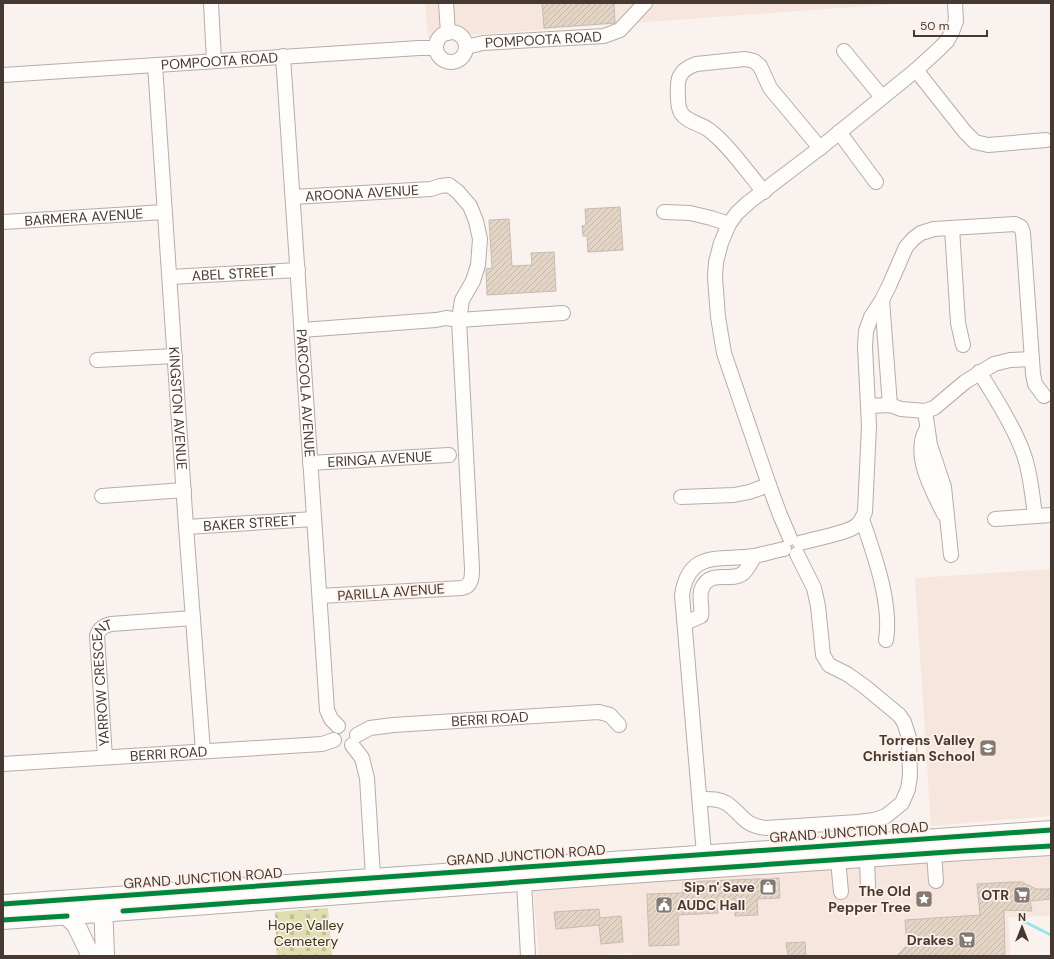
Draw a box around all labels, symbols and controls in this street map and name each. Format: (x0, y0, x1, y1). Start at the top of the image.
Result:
scale bar (914, 12, 987, 38)
text: 50 m (920, 18, 949, 34)
street label: POMPOOTA ROAD (484, 27, 602, 52)
street label: POMPOOTA ROAD (160, 48, 279, 74)
street label: AROONA AVENUE (304, 181, 419, 205)
street label: BARMERA AVENUE (24, 204, 144, 230)
street label: ABEL STREET (191, 262, 277, 285)
street label: PARCOOLA AVENUE (292, 328, 319, 458)
street label: KINGSTON AVENUE (165, 346, 191, 470)
street label: ERINGA AVENUE (327, 447, 433, 471)
street label: BAKER STREET (203, 511, 297, 535)
street label: PARILLA AVENUE (337, 579, 445, 605)
street label: YARROW CRESCENT (88, 615, 114, 747)
street label: BERRI ROAD (451, 707, 529, 730)
place label: Torrens Valley Christian School (863, 731, 976, 765)
school or university icon: Torrens Valley Christian School (978, 738, 998, 758)
street label: BERRI ROAD (129, 742, 208, 765)
street label: GRAND JUNCTION ROAD (769, 817, 929, 847)
street label: GRAND JUNCTION ROAD (446, 840, 606, 870)
street label: GRAND JUNCTION ROAD (123, 863, 283, 893)
shop icon: Sip n' Save (758, 877, 778, 897)
place label: Sip n' Save (684, 878, 755, 896)
place label: The Old Pepper Tree (828, 882, 911, 916)
supermarket icon: OTR (1012, 885, 1032, 905)
place label: OTR (981, 886, 1009, 904)
place icon: The Old Pepper Tree (914, 889, 934, 909)
public building icon: AUDC Hall (654, 895, 674, 915)
place label: AUDC Hall (677, 896, 745, 914)
north arrow (1002, 907, 1042, 947)
text: N (1018, 910, 1026, 924)
park label: Hope Valley Cemetery (268, 916, 344, 950)
supermarket icon: Drakes (957, 930, 977, 950)
place label: Drakes (907, 931, 954, 949)

